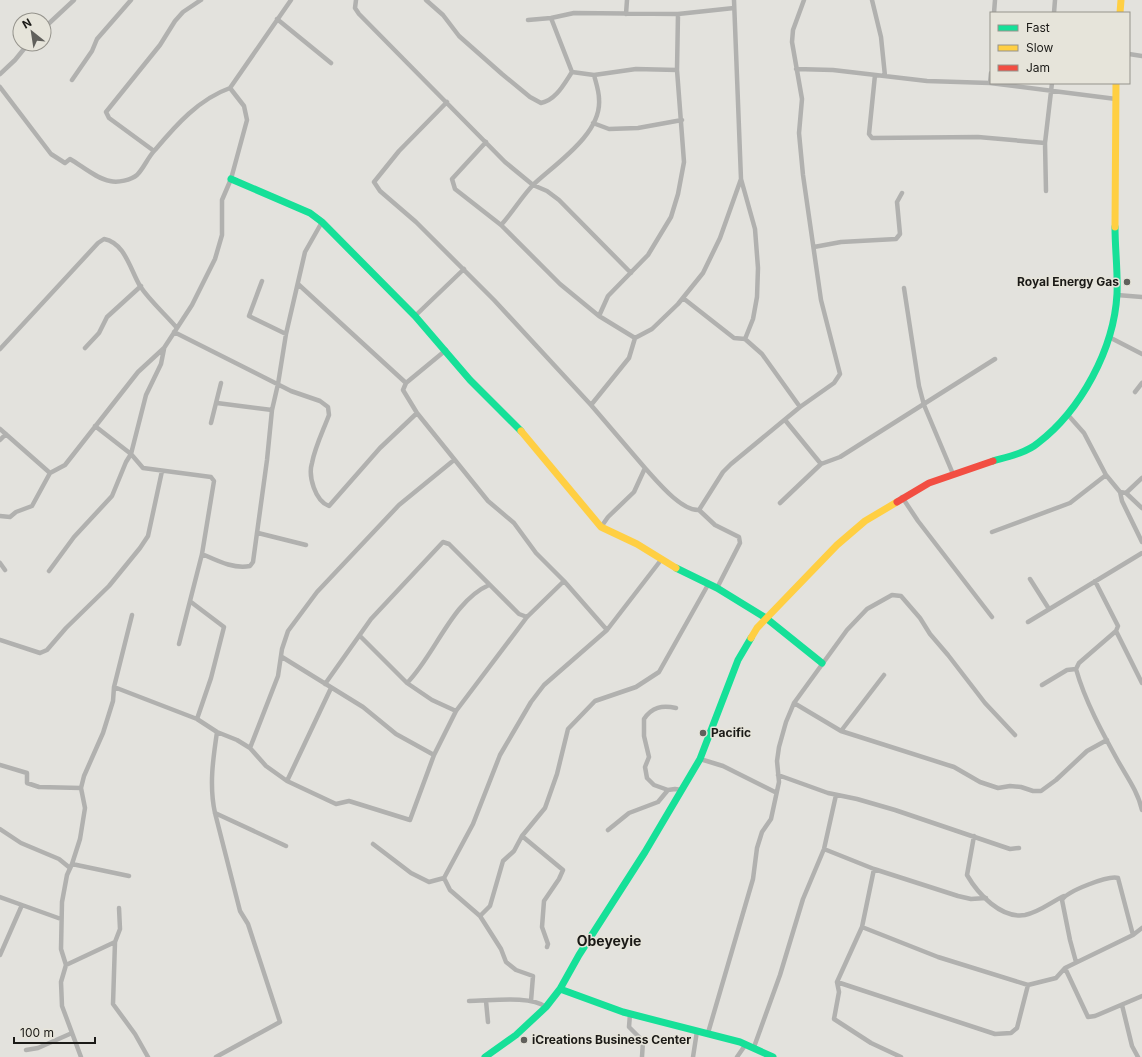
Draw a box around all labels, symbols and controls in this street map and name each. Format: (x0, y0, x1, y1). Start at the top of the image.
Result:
north arrow (12, 12, 52, 52)
legend (990, 12, 1130, 84)
text: N (20, 15, 34, 31)
text: Fast (1026, 20, 1050, 35)
text: Slow (1026, 40, 1054, 55)
text: Jam (1026, 60, 1050, 75)
place label: Royal Energy Gas (1017, 274, 1119, 289)
marker: Royal Energy Gas (1122, 277, 1132, 287)
place label: Pacific (711, 725, 751, 740)
marker: Pacific (698, 728, 708, 738)
district label: Obeyeyie (577, 932, 641, 949)
scale bar (14, 1019, 95, 1045)
text: 100 m (20, 1025, 54, 1040)
place label: iCreations Business Center (532, 1032, 691, 1047)
marker: iCreations Business Center (519, 1035, 529, 1045)

